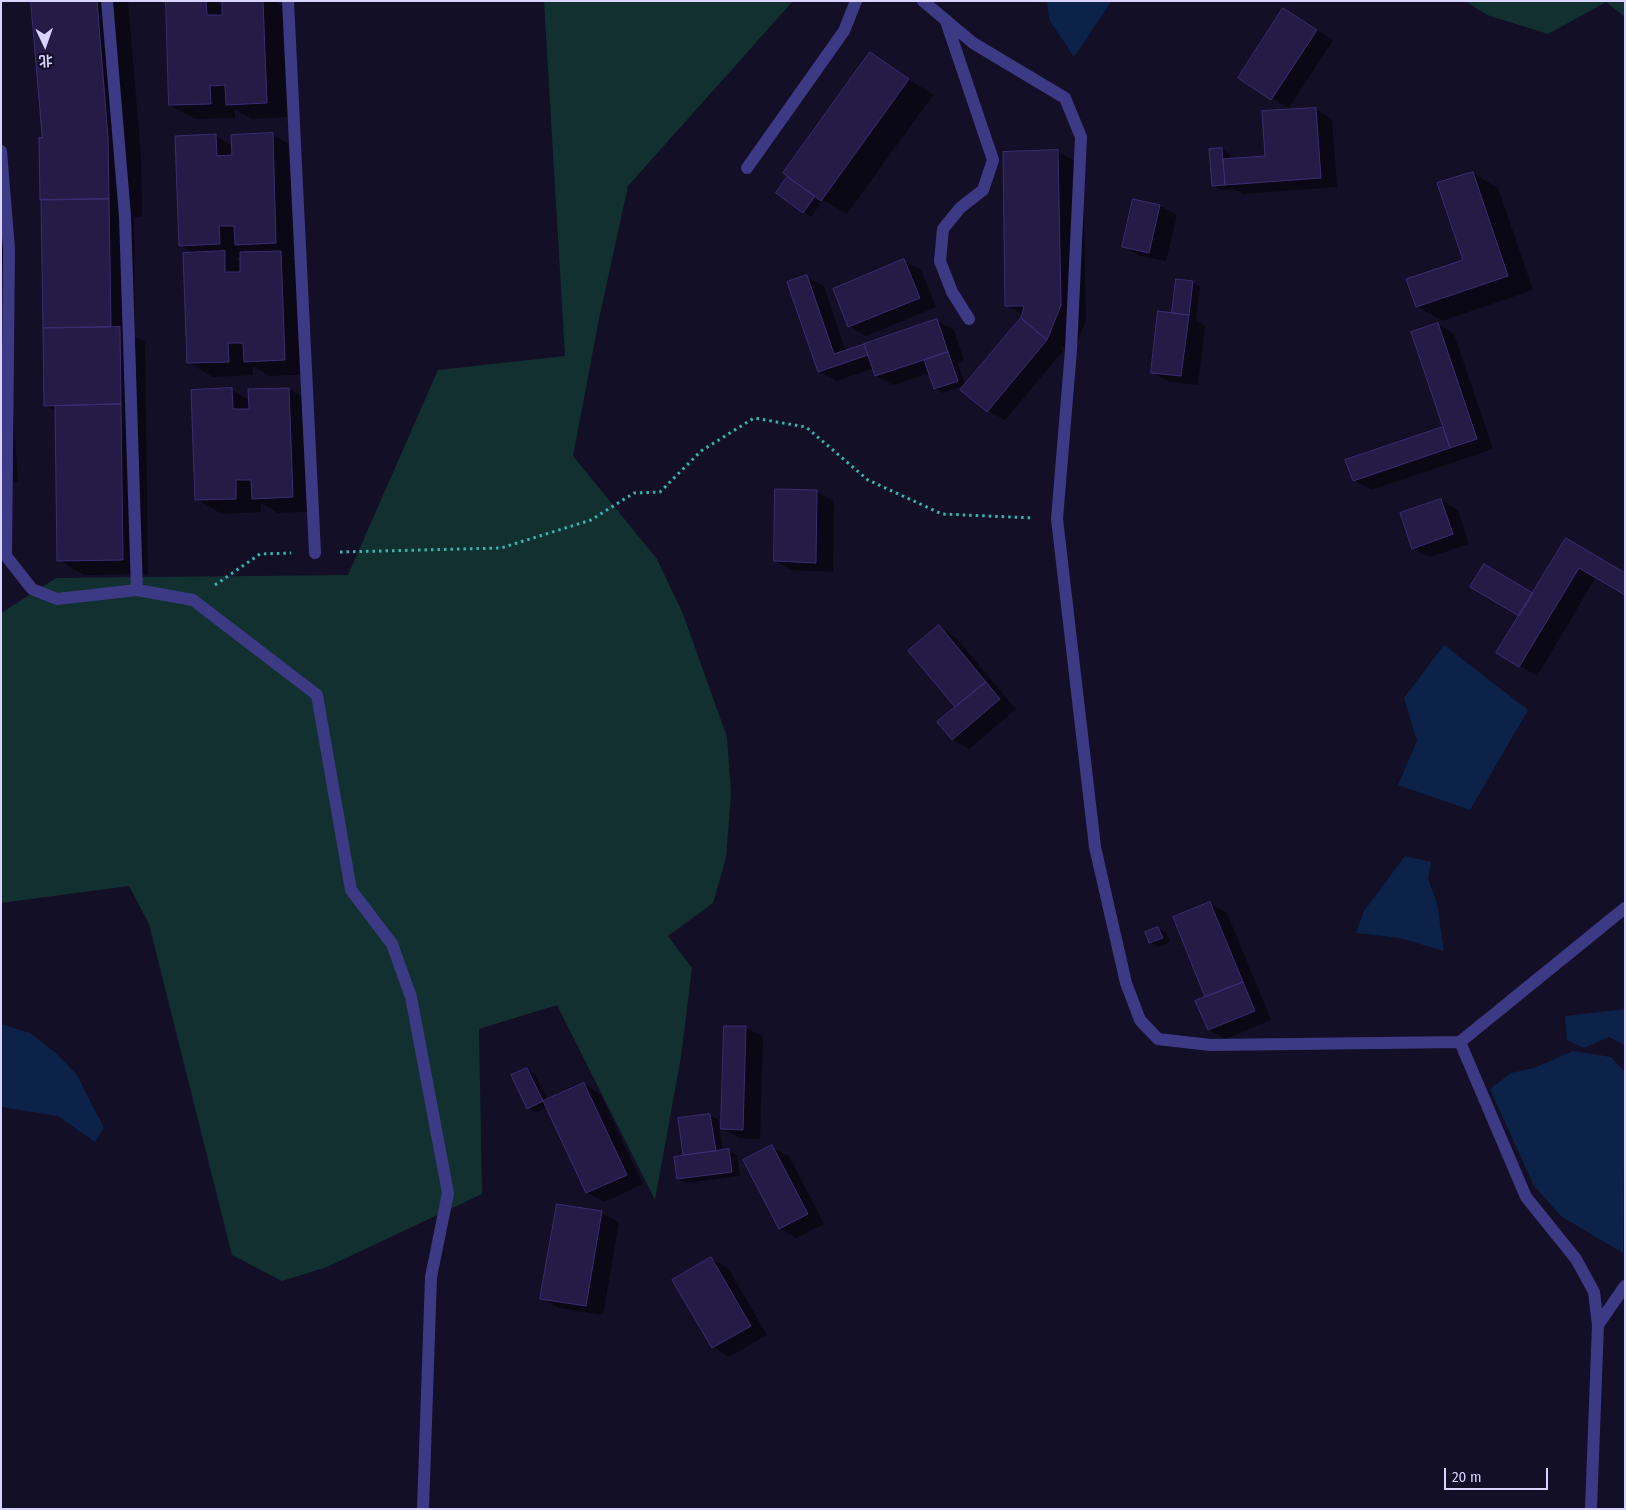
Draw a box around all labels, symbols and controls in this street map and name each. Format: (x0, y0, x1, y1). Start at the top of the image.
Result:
north arrow (20, 20, 70, 70)
text: 北 (38, 52, 53, 69)
scale bar (1446, 1458, 1550, 1490)
text: 20 m (1452, 1468, 1482, 1486)

